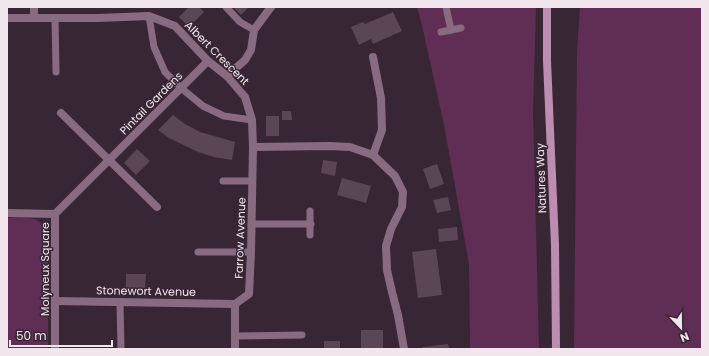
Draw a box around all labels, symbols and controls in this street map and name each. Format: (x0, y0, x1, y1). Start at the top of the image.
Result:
street label: Albert Crescent (181, 17, 253, 89)
street label: Pintail Gardens (116, 68, 186, 138)
street label: Natures Way (532, 142, 550, 213)
street label: Farrow Avenue (231, 197, 249, 279)
street label: Molyneux Square (37, 222, 53, 316)
street label: Stonewort Avenue (96, 282, 196, 300)
north arrow (661, 308, 701, 348)
scale bar (10, 322, 112, 348)
text: 50 m (16, 327, 47, 344)
text: N (678, 328, 692, 346)

